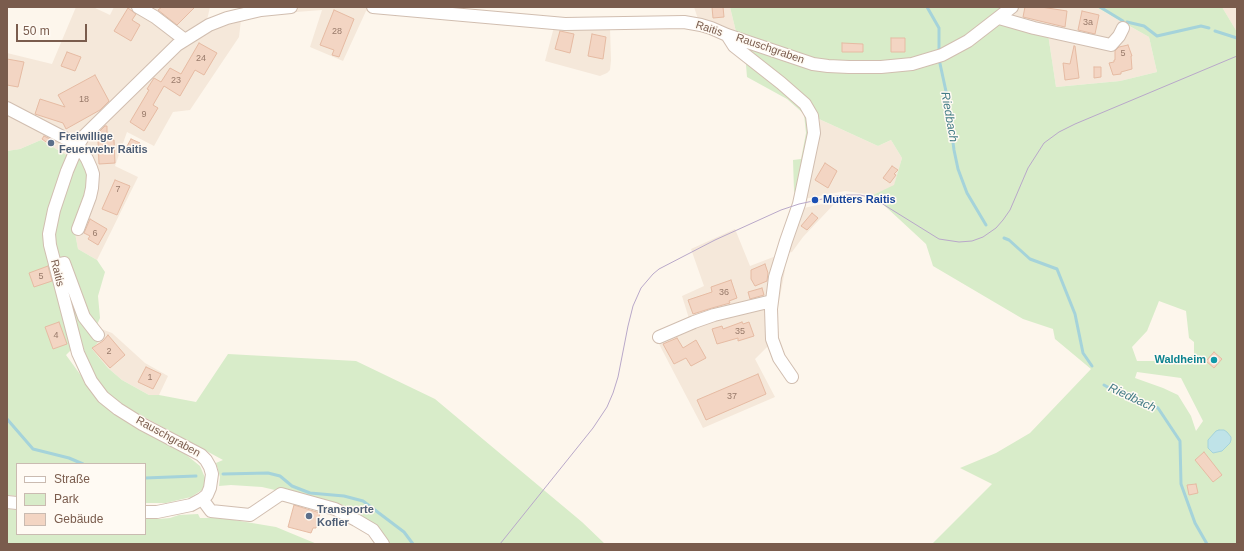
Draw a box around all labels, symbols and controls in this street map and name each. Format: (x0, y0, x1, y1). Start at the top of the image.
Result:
scale bar (18, 16, 89, 42)
street label: Raitis (694, 18, 724, 40)
house number: 3a (1083, 18, 1093, 28)
text: 50 m (23, 24, 50, 38)
house number: 28 (332, 27, 342, 37)
street label: Rauschgraben (734, 31, 806, 67)
house number: 5 (1120, 49, 1126, 59)
house number: 24 (196, 54, 206, 64)
house number: 23 (171, 76, 181, 86)
water label: Riedbach (938, 91, 960, 143)
house number: 18 (79, 95, 89, 105)
house number: 9 (141, 110, 147, 120)
place label: Freiwillige Feuerwehr Raitis (59, 130, 148, 156)
marker: Freiwillige Feuerwehr Raitis (46, 138, 56, 148)
house number: 7 (115, 185, 121, 195)
place label: Mutters Raitis (823, 193, 896, 207)
marker: Mutters Raitis (810, 195, 820, 205)
house number: 6 (92, 229, 98, 239)
street label: Raitis (47, 258, 67, 288)
house number: 5 (38, 272, 44, 282)
house number: 36 (719, 288, 729, 298)
house number: 35 (735, 327, 745, 337)
house number: 4 (53, 331, 59, 341)
house number: 2 (106, 347, 112, 357)
place label: Waldheim (1154, 353, 1206, 367)
marker: Waldheim (1209, 355, 1219, 365)
house number: 1 (147, 373, 153, 383)
water label: Riedbach (1106, 381, 1158, 415)
house number: 37 (727, 392, 737, 402)
street label: Rauschgraben (134, 414, 202, 460)
legend (16, 463, 146, 535)
text: Straße (54, 472, 90, 486)
text: Park (54, 492, 79, 506)
place label: Transporte Kofler (317, 503, 374, 529)
marker: Transporte Kofler (304, 511, 314, 521)
text: Gebäude (54, 512, 103, 526)

